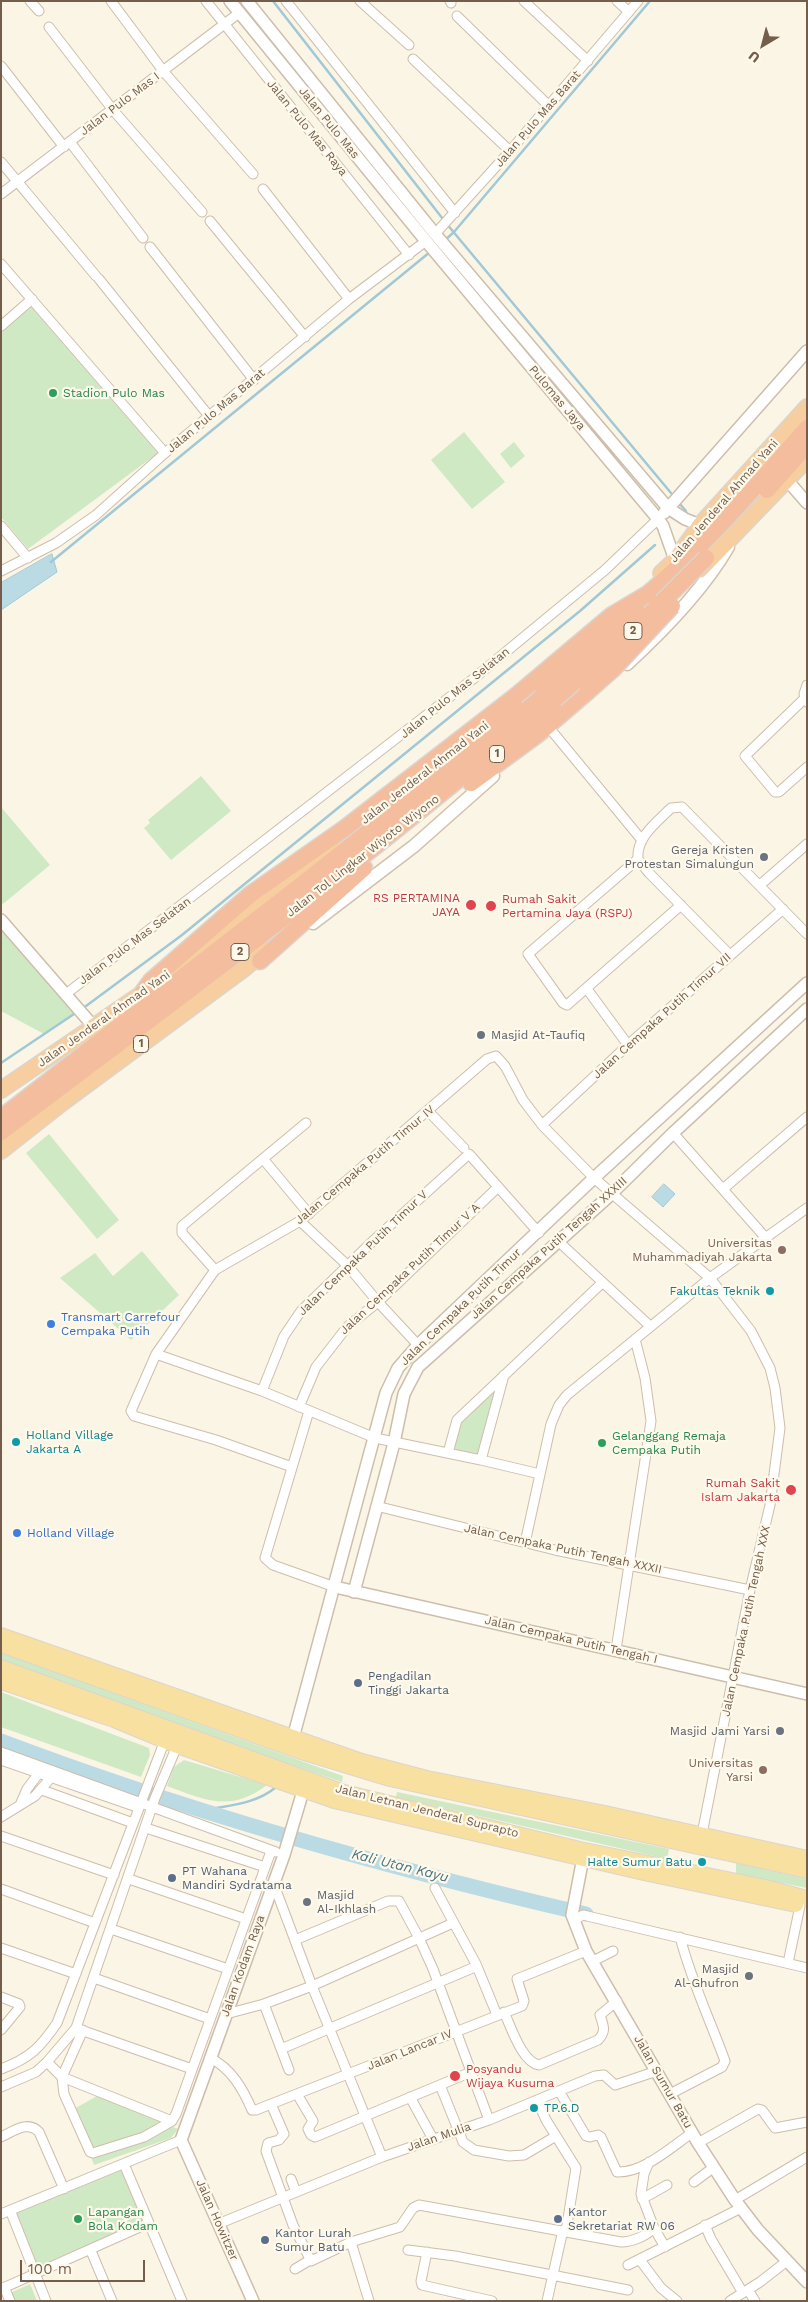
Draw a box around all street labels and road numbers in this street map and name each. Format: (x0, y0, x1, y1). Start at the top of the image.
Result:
street label: Jalan Pulo Mas Barat (492, 68, 584, 170)
street label: Jalan Pulo Mas I (77, 69, 163, 139)
street label: Jalan Pulo Mas Raya (264, 77, 350, 179)
street label: Jalan Pulo Mas (296, 84, 362, 162)
street label: Pulomas Jaya (526, 363, 588, 433)
street label: Jalan Pulo Mas Barat (164, 366, 268, 456)
street label: Jalan Jenderal Ahmad Yani (667, 436, 781, 566)
road number: 2 (624, 622, 642, 640)
street label: Jalan Pulo Mas Selatan (397, 644, 513, 742)
street label: Jalan Jenderal Ahmad Yani (358, 719, 492, 827)
road number: 1 (490, 746, 504, 762)
street label: Jalan Tol Lingkar Wiyoto Wiyono (284, 792, 442, 920)
street label: Jalan Pulo Mas Selatan (76, 894, 194, 988)
road number: 2 (231, 944, 249, 960)
street label: Jalan Cempaka Putih Timur VII (590, 950, 734, 1082)
street label: Jalan Jenderal Ahmad Yani (35, 968, 173, 1070)
road number: 1 (134, 1036, 148, 1052)
street label: Jalan Cempaka Putih Timur IV (292, 1102, 438, 1228)
street label: Jalan Cempaka Putih Tengah XXXIII (468, 1174, 630, 1322)
street label: Jalan Cempaka Putih Timur V (295, 1187, 431, 1319)
street label: Jalan Cempaka Putih Timur V A (337, 1200, 483, 1338)
street label: Jalan Cempaka Putih Timur (398, 1245, 524, 1369)
street label: Jalan Cempaka Putih Tengah XXXII (463, 1521, 663, 1577)
street label: Jalan Cempaka Putih Tengah XXX (719, 1524, 773, 1718)
street label: Jalan Cempaka Putih Tengah I (483, 1613, 659, 1667)
street label: Jalan Letnan Jenderal Suprapto (334, 1781, 520, 1841)
street label: Jalan Kodam Raya (218, 1913, 268, 2019)
street label: Jalan Lancar IV (365, 2026, 455, 2074)
street label: Jalan Sumur Batu (631, 2033, 695, 2131)
street label: Jalan Mulia (405, 2119, 473, 2155)
street label: Jalan Howitzer (193, 2177, 241, 2263)

